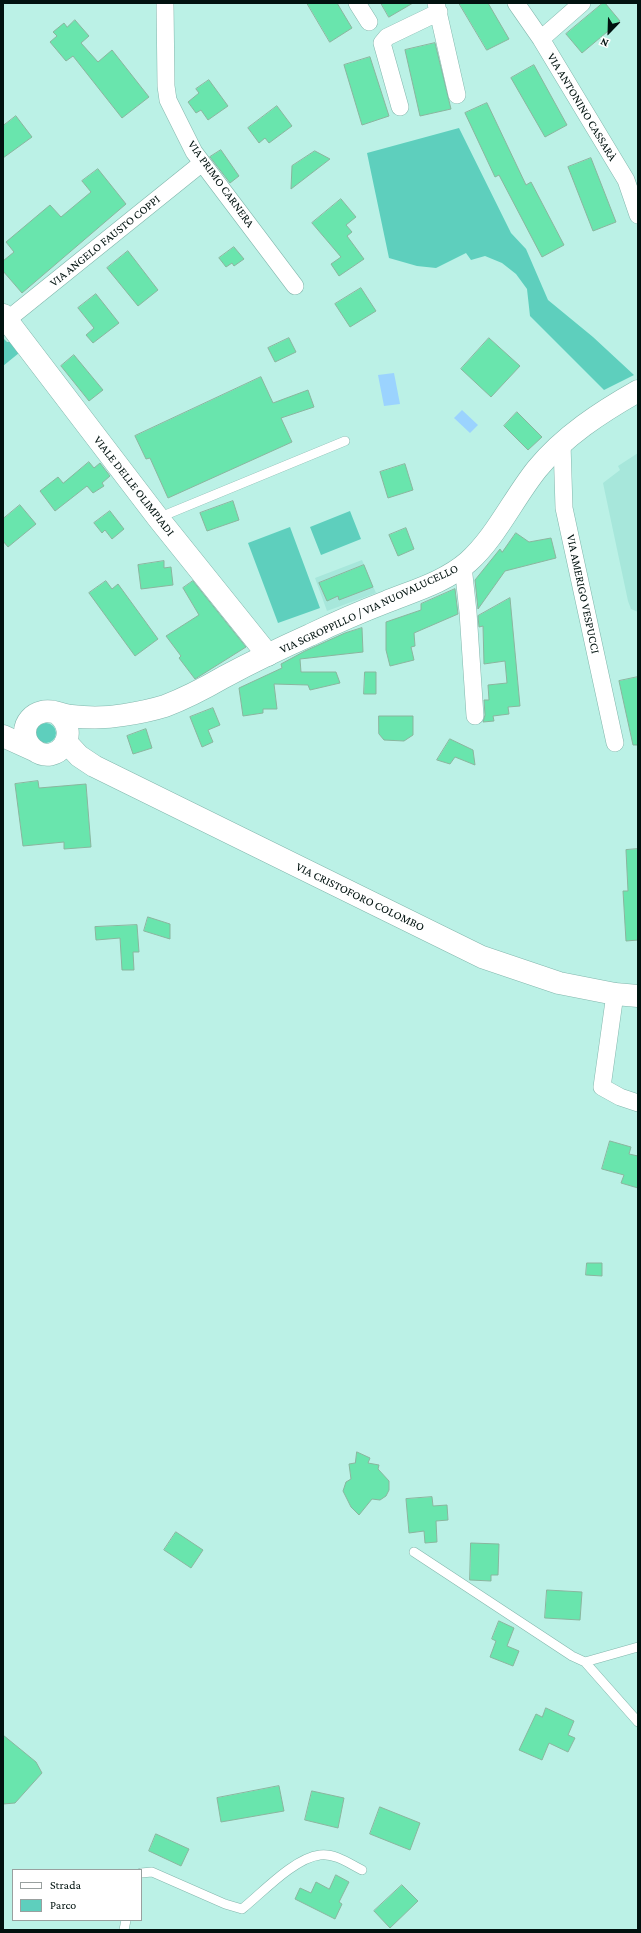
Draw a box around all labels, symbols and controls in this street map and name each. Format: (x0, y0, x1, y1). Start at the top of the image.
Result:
north arrow (589, 12, 629, 52)
text: N (599, 36, 610, 50)
street label: VIA ANTONINO CASSARÀ (544, 50, 620, 164)
street label: VIA PRIMO CARNERA (185, 138, 257, 230)
street label: VIA ANGELO FAUSTO COPPI (47, 192, 163, 290)
street label: VIALE DELLE OLIMPIADI (90, 433, 178, 539)
street label: VIA AMERIGO VESPUCCI (563, 533, 603, 655)
street label: VIA SGROPPILLO / VIA NUOVALUCELLO (277, 561, 461, 657)
street label: VIA CRISTOFORO COLOMBO (293, 860, 427, 934)
legend (12, 1869, 142, 1921)
text: Strada (50, 1878, 81, 1892)
text: Parco (50, 1898, 76, 1912)

